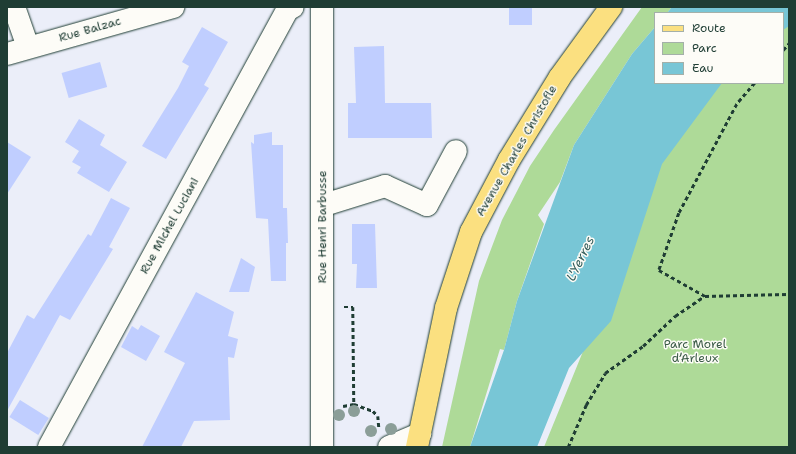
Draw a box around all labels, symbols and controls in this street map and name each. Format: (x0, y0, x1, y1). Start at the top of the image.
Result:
legend (654, 12, 784, 84)
street label: Rue Balzac (57, 14, 123, 46)
text: Route (692, 20, 726, 36)
text: Parc (692, 40, 717, 56)
text: Eau (692, 60, 713, 76)
street label: Avenue Charles Christofle (473, 83, 561, 219)
street label: Rue Henri Barbusse (316, 171, 330, 283)
street label: Rue Michel Luciani (138, 175, 202, 277)
water label: L'Yerres (564, 234, 598, 284)
park label: Parc Morel d’Arleux (664, 338, 726, 366)

